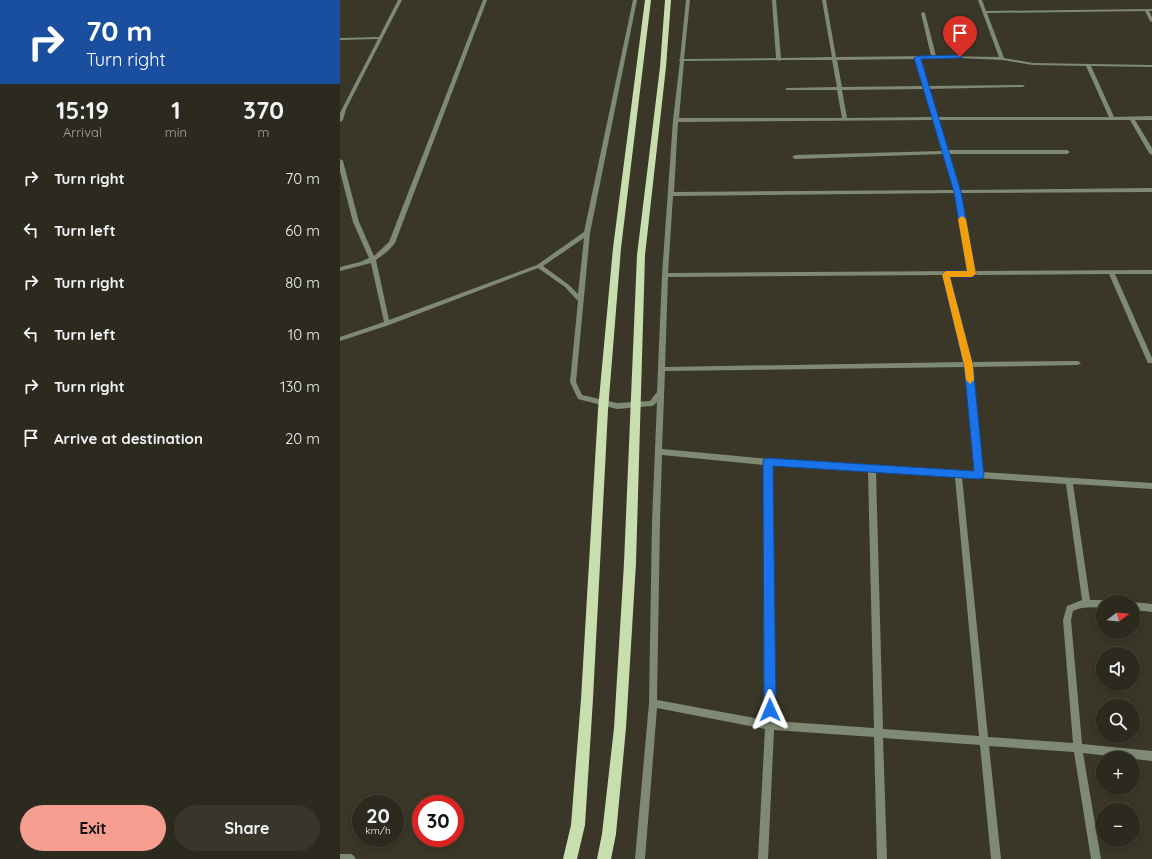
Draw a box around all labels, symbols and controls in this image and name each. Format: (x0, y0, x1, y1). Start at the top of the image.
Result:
text: 70 m (86, 13, 152, 48)
icon: right (20, 16, 72, 68)
pin (943, 16, 977, 57)
icon: arrive (949, 22, 971, 44)
text: Turn right (86, 48, 166, 71)
text: 15:19 (56, 95, 109, 125)
text: 1 (171, 95, 181, 125)
text: 370 (243, 95, 284, 125)
text: Arrival (63, 124, 102, 140)
text: min (165, 124, 187, 140)
text: m (258, 124, 269, 140)
icon: right (20, 167, 42, 189)
text: Turn right (54, 169, 125, 188)
text: 70 m (286, 169, 320, 188)
icon: left (20, 219, 42, 241)
text: Turn left (54, 221, 116, 240)
text: 60 m (285, 221, 320, 240)
icon: right (20, 271, 42, 293)
text: Turn right (54, 273, 125, 292)
text: 80 m (285, 273, 320, 292)
icon: left (20, 323, 42, 345)
text: Turn left (54, 325, 116, 344)
text: 10 m (288, 325, 320, 344)
icon: right (20, 375, 42, 397)
text: Turn right (54, 377, 125, 396)
text: 130 m (280, 377, 320, 396)
icon: arrive (20, 427, 42, 449)
text: Arrive at destination (54, 429, 203, 448)
text: 20 m (285, 429, 320, 448)
north arrow (1096, 595, 1140, 639)
map controls (1096, 595, 1140, 847)
button: sound (1096, 647, 1140, 691)
position arrow (749, 689, 791, 731)
button: search (1096, 699, 1140, 743)
button: + (1096, 751, 1140, 795)
speed limit sign: 30 (412, 795, 464, 847)
text: 20 (366, 803, 390, 828)
button: − (1096, 803, 1140, 847)
button: Exit (20, 805, 166, 851)
button: Share (174, 805, 320, 851)
text: km/h (365, 824, 391, 837)

